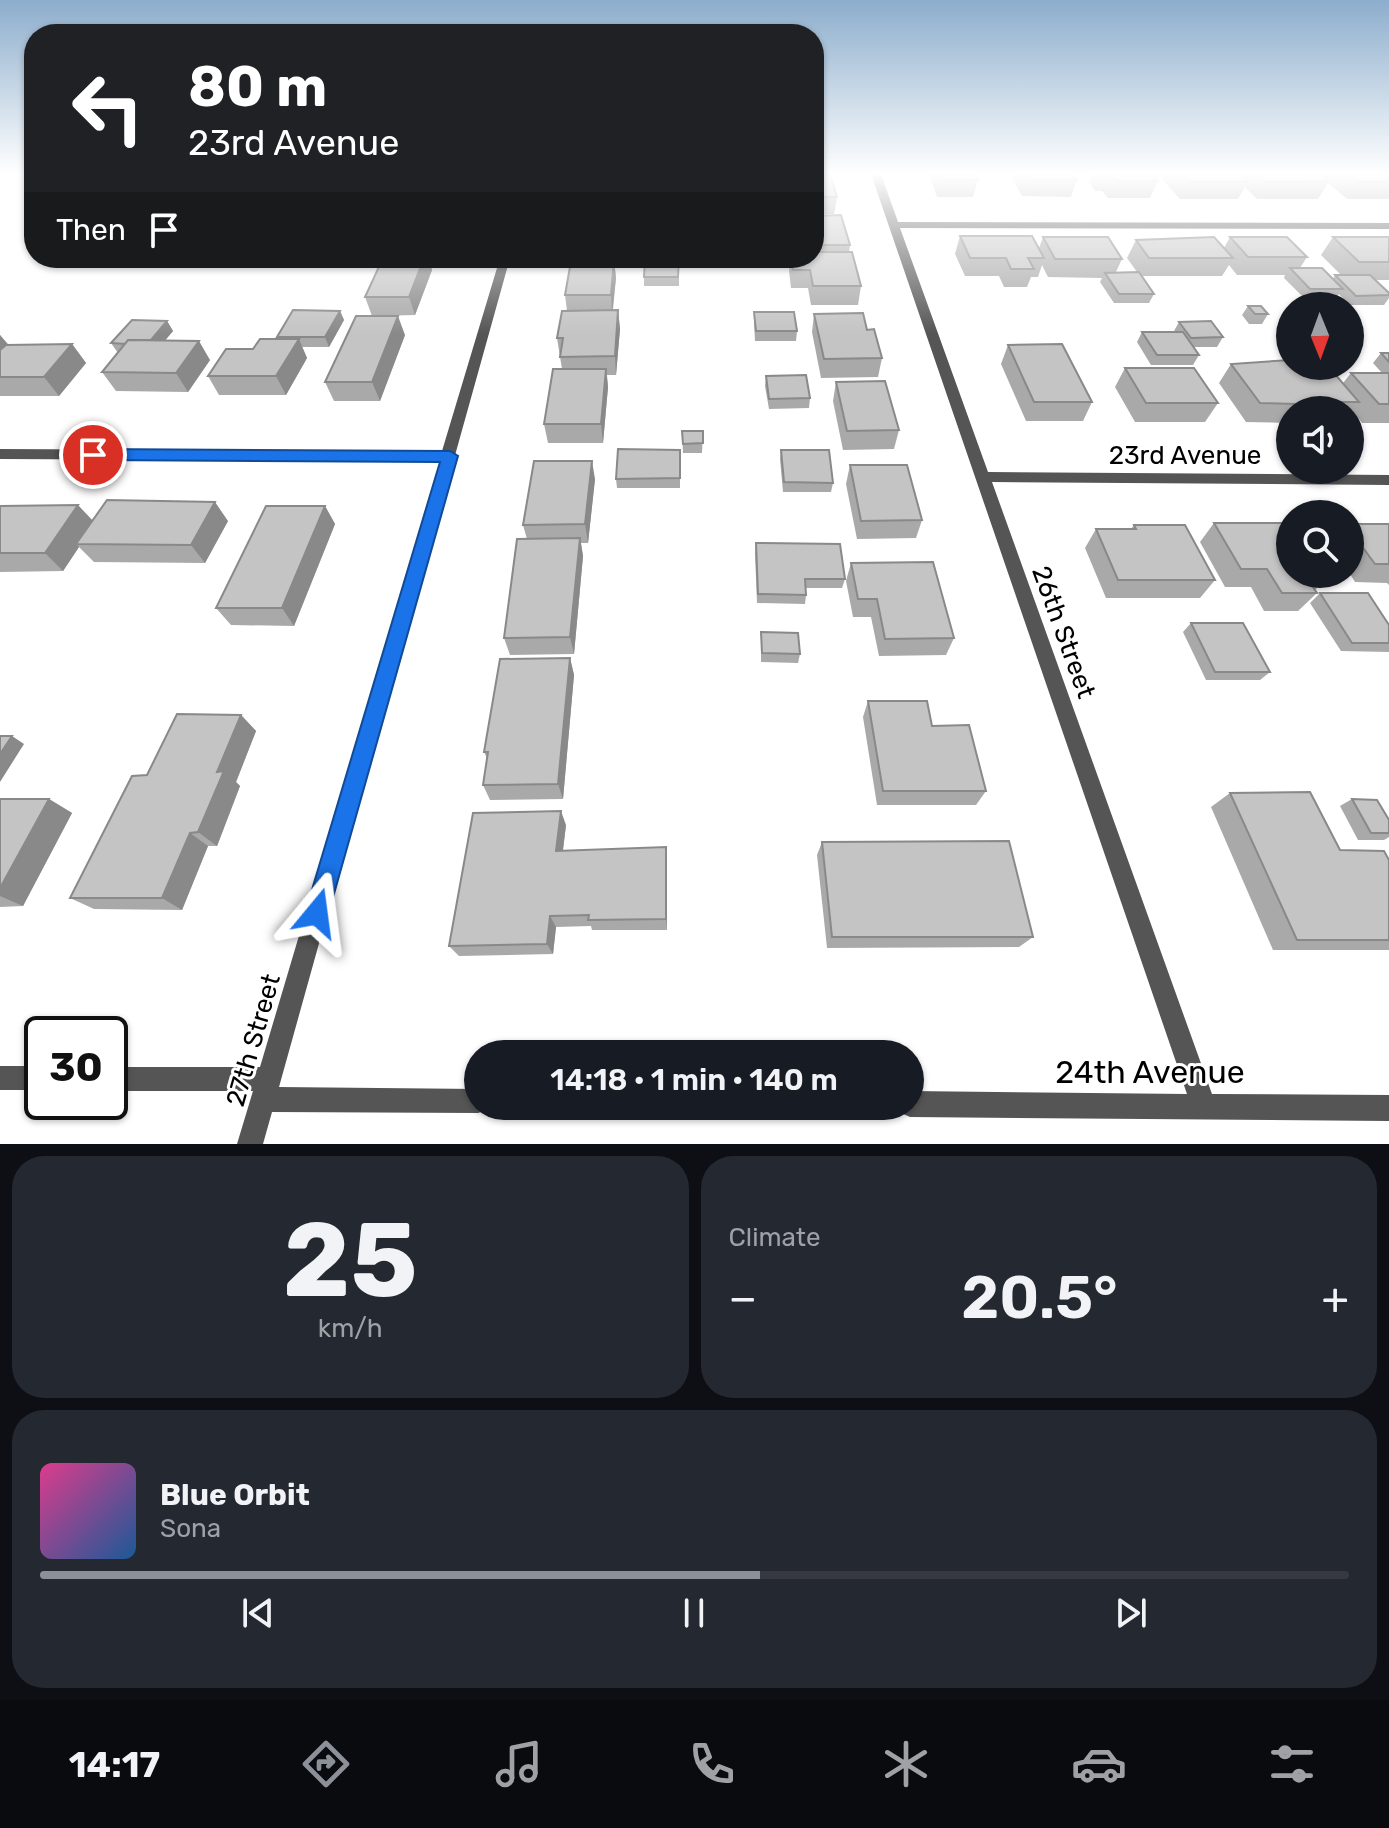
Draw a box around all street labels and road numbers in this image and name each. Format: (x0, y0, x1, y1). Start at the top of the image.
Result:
street label: 23rd Avenue (1109, 440, 1261, 471)
street label: 26th Street (1025, 562, 1102, 703)
street label: 27th Street (220, 970, 287, 1110)
street label: 24th Avenue (1055, 1053, 1245, 1091)

